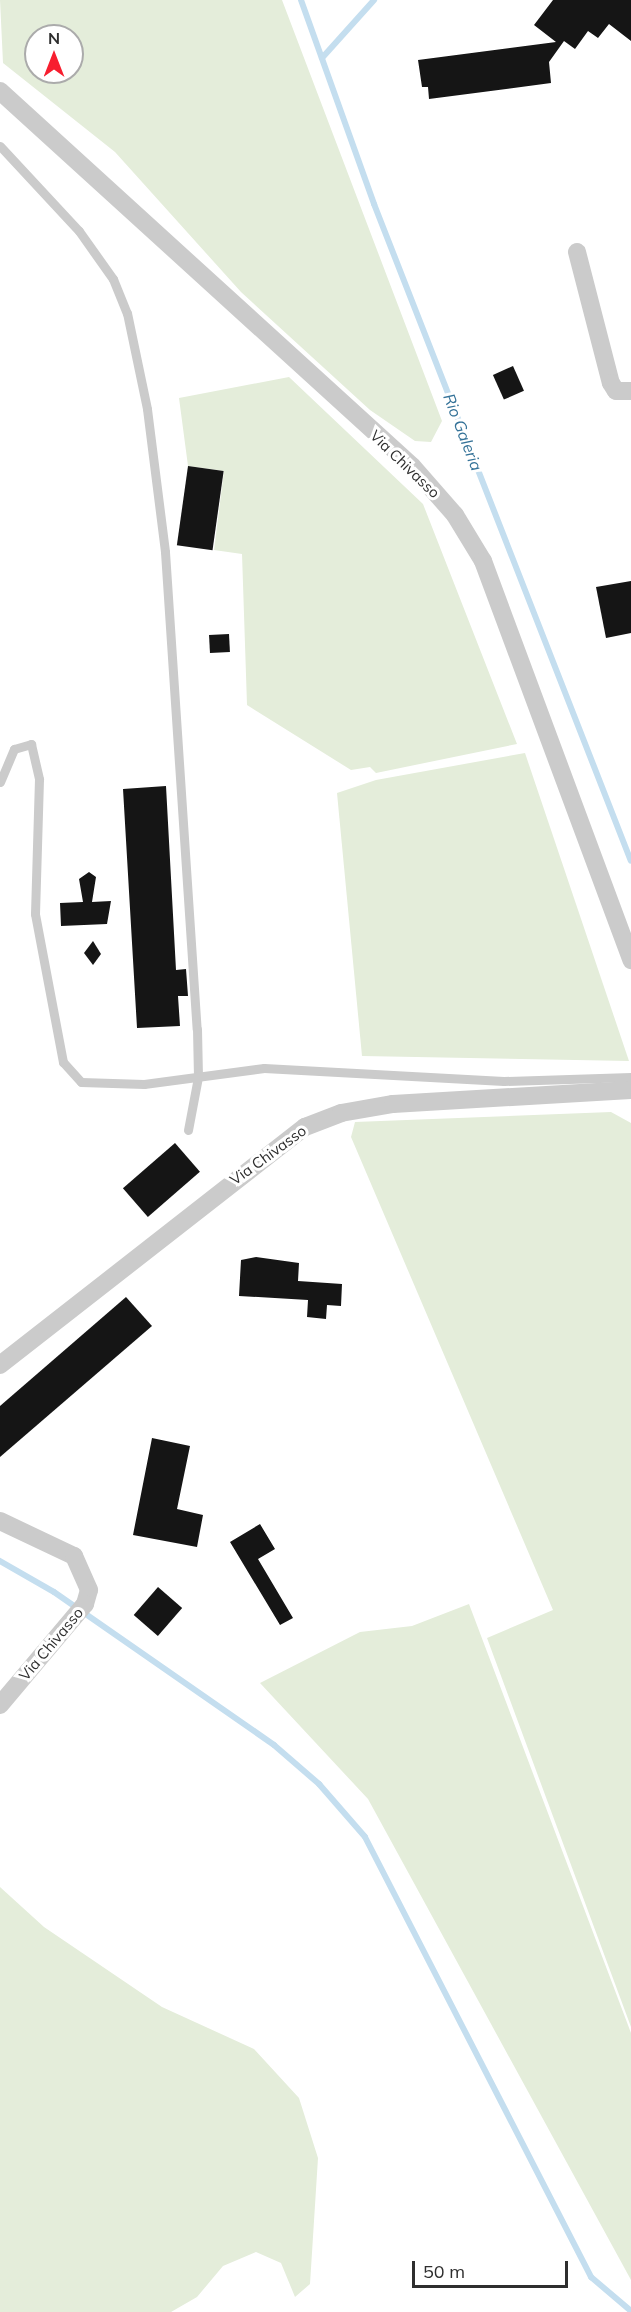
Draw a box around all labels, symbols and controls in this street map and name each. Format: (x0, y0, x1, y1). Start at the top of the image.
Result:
north arrow (24, 24, 84, 84)
text: N (48, 28, 60, 48)
water label: Rio Galeria (439, 391, 487, 473)
street label: Via Chivasso (366, 426, 444, 502)
street label: Via Chivasso (226, 1121, 310, 1189)
street label: Via Chivasso (15, 1604, 87, 1684)
scale bar (415, 2249, 571, 2287)
text: 50 m (423, 2260, 465, 2283)

